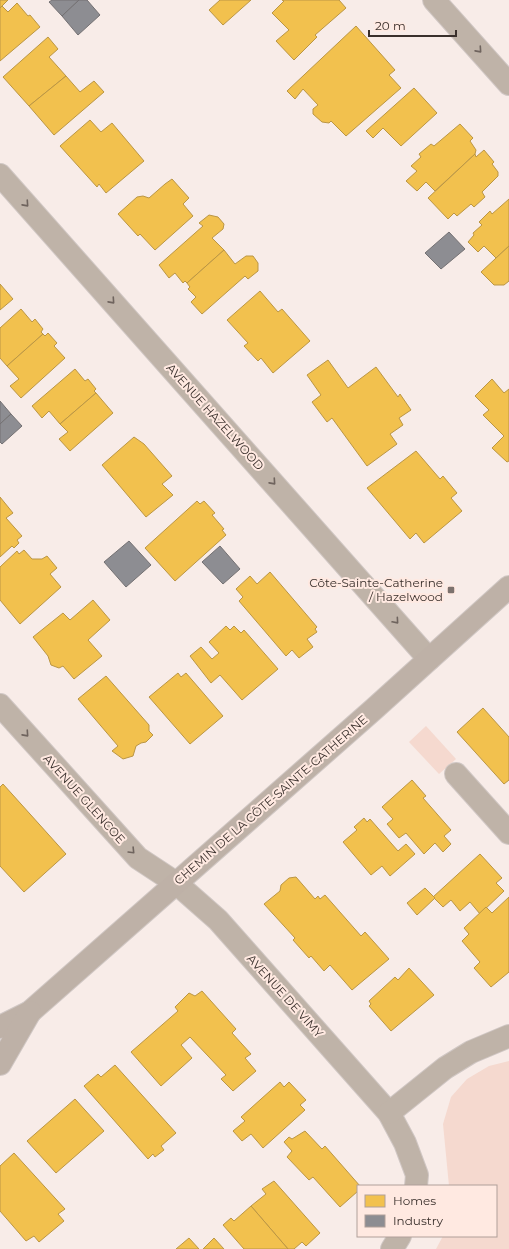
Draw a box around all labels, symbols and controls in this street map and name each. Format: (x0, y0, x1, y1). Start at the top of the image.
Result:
scale bar (369, 12, 456, 38)
text: 20 m (375, 18, 406, 33)
one-way arrow (474, 45, 482, 53)
one-way arrow (21, 200, 28, 207)
one-way arrow (108, 297, 115, 304)
street label: AVENUE HAZELWOOD (163, 360, 267, 473)
one-way arrow (268, 478, 275, 485)
place label: Côte-Sainte-Catherine / Hazelwood (309, 575, 443, 604)
marker: Côte-Sainte-Catherine / Hazelwood (446, 585, 456, 595)
one-way arrow (392, 617, 399, 624)
street label: CHEMIN DE LA CÔTE-SAINTE-CATHERINE (171, 712, 370, 888)
one-way arrow (21, 729, 29, 737)
street label: AVENUE GLENCOE (40, 751, 128, 846)
one-way arrow (127, 846, 135, 854)
street label: AVENUE DE VIMY (244, 951, 327, 1041)
legend (357, 1185, 497, 1237)
text: Homes (393, 1193, 436, 1208)
text: Industry (393, 1213, 443, 1228)

